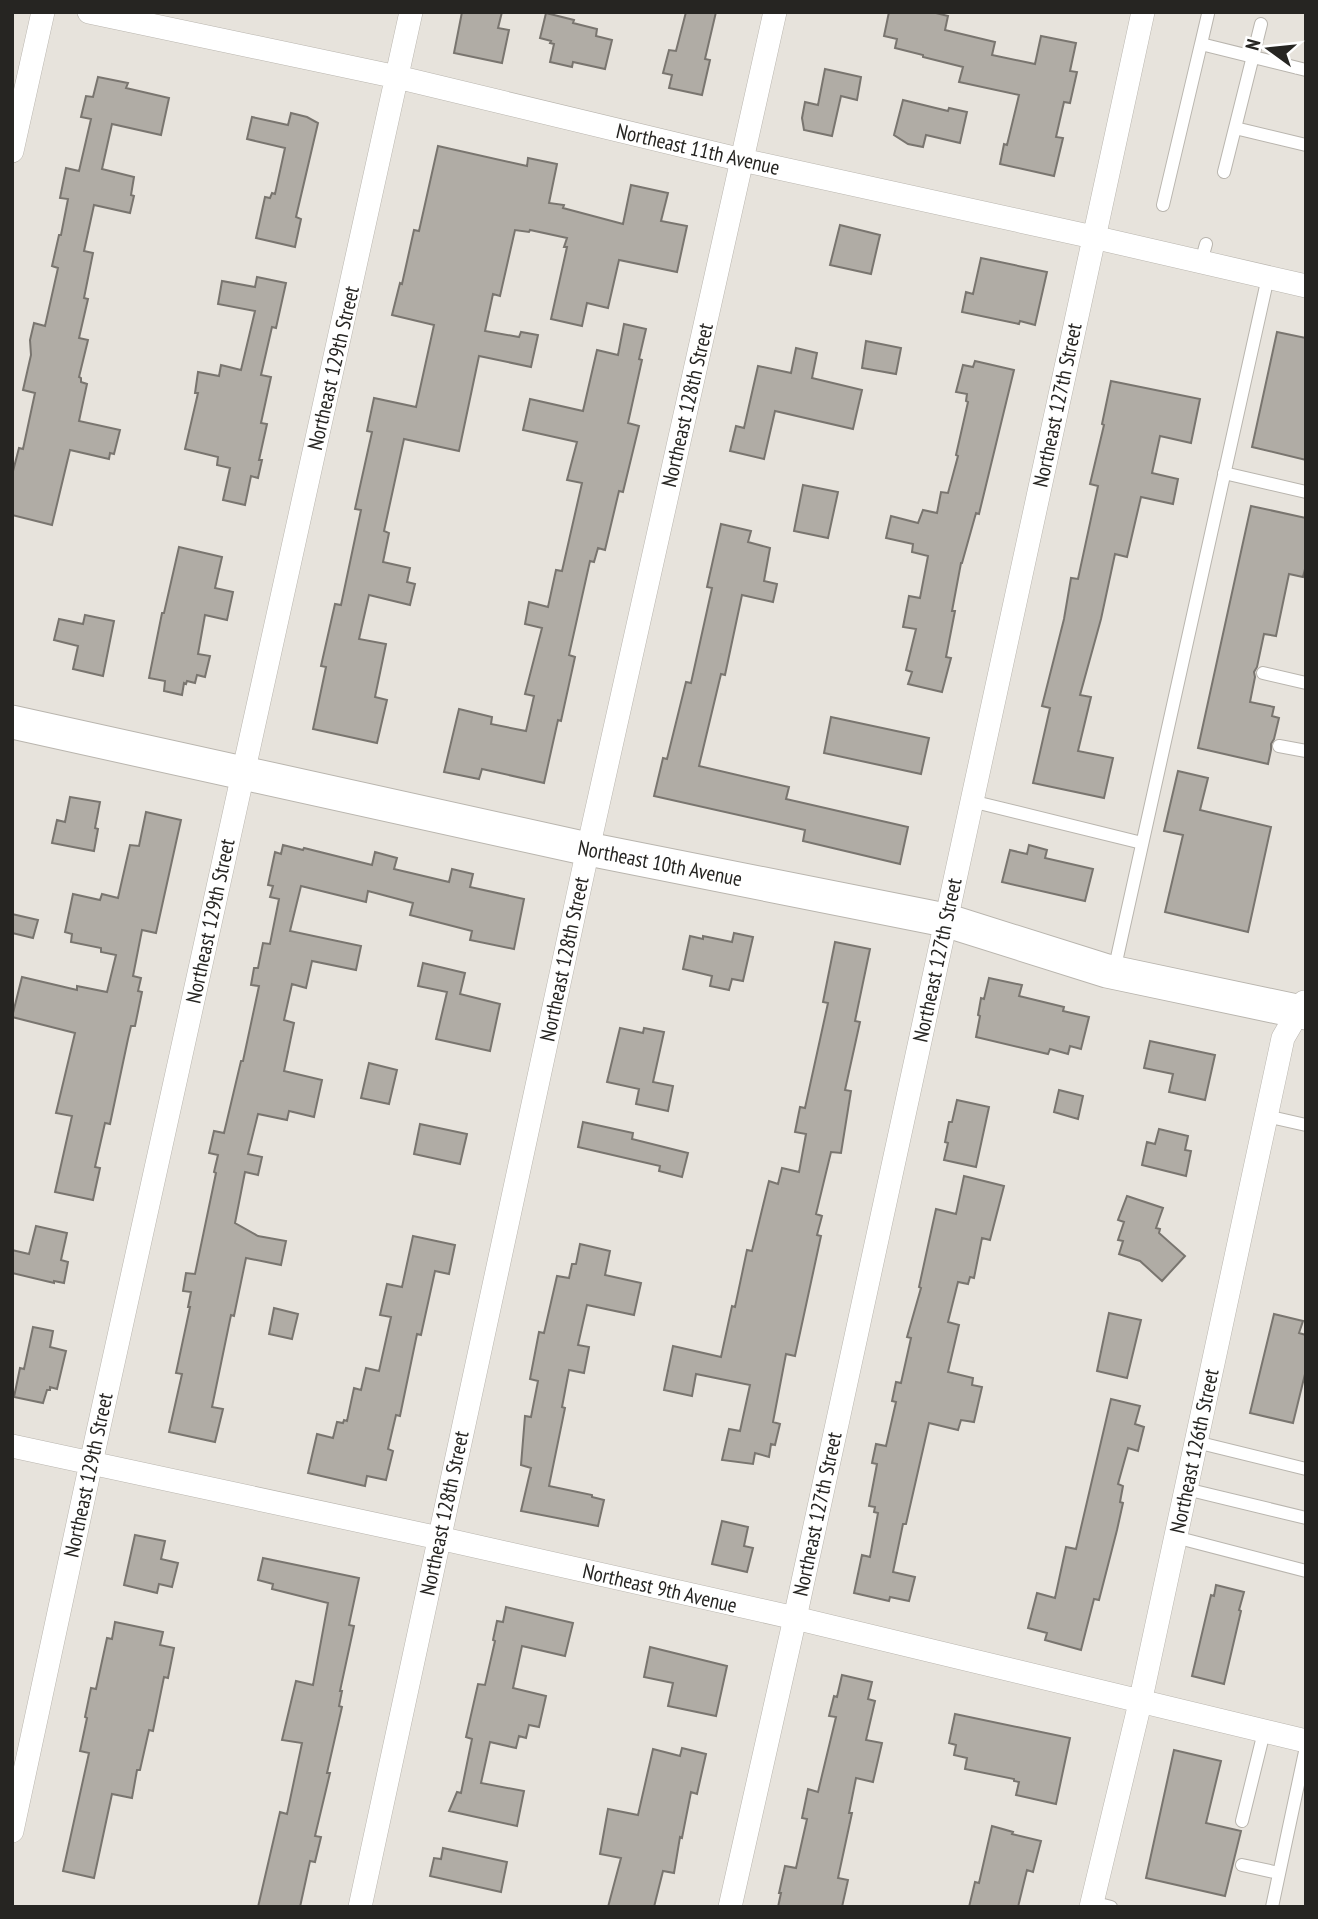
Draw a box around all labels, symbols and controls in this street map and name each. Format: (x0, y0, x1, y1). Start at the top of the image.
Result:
north arrow (1234, 14, 1304, 84)
text: N (1240, 37, 1265, 53)
street label: Northeast 11th Avenue (614, 117, 782, 181)
street label: Northeast 129th Street (301, 283, 365, 453)
street label: Northeast 128th Street (655, 320, 719, 490)
street label: Northeast 127th Street (1026, 320, 1088, 490)
street label: Northeast 10th Avenue (575, 834, 745, 892)
street label: Northeast 129th Street (179, 836, 241, 1006)
street label: Northeast 128th Street (533, 874, 595, 1044)
street label: Northeast 127th Street (906, 875, 968, 1045)
street label: Northeast 126th Street (1163, 1366, 1225, 1536)
street label: Northeast 129th Street (57, 1390, 119, 1560)
street label: Northeast 128th Street (413, 1428, 475, 1598)
street label: Northeast 127th Street (786, 1429, 848, 1599)
street label: Northeast 9th Avenue (580, 1557, 740, 1619)

